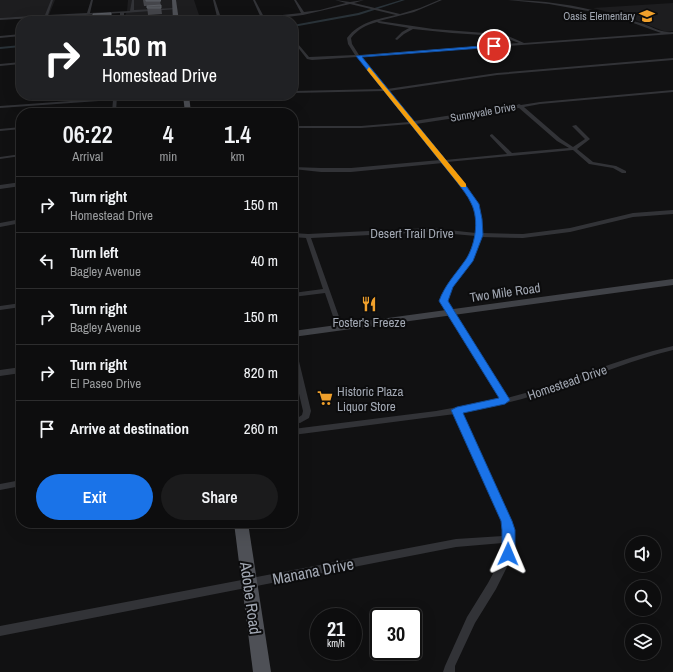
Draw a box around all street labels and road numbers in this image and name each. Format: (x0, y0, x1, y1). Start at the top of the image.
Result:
street label: Sunnyvale Drive (449, 99, 517, 125)
street label: Desert Trail Drive (370, 225, 454, 242)
street label: Two Mile Road (469, 279, 542, 306)
street label: Homestead Drive (525, 361, 609, 404)
street label: Manana Drive (270, 552, 356, 590)
street label: Adobe Road (235, 559, 267, 636)

